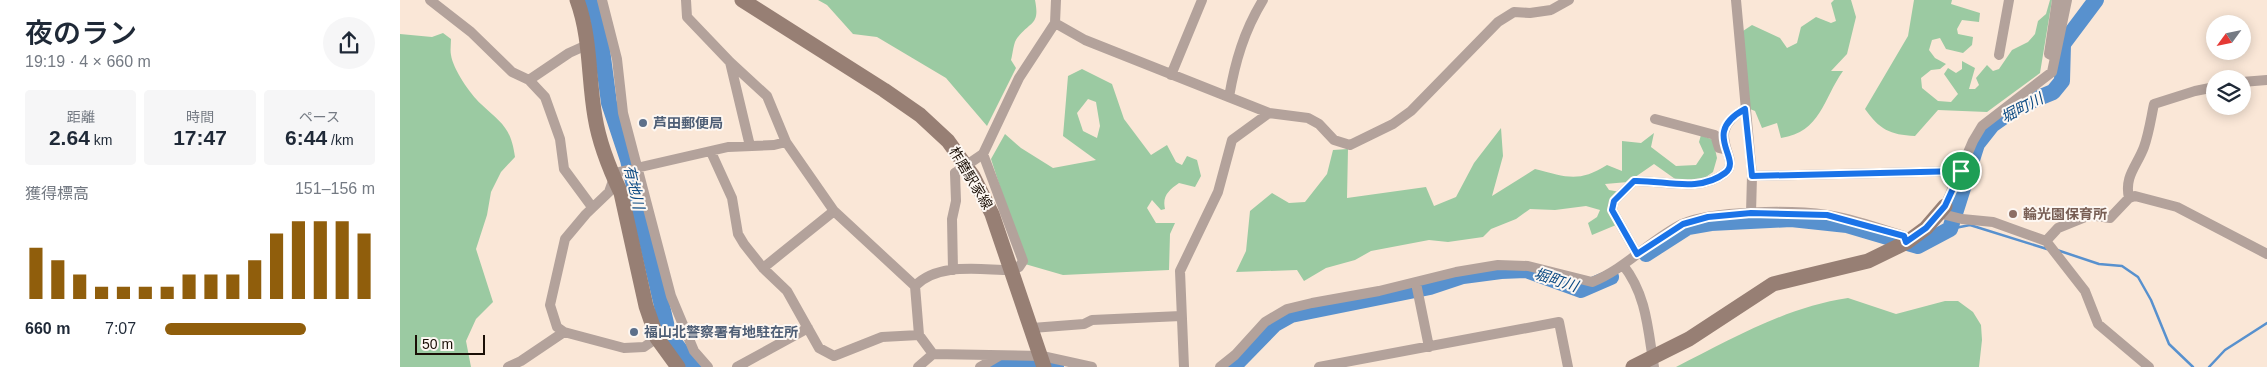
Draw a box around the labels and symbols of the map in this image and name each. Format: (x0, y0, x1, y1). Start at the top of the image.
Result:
north arrow (2206, 15, 2251, 60)
water label: 堀町川 (1998, 89, 2047, 126)
place label: 芦田郵便局 (653, 115, 723, 131)
marker: 芦田郵便局 (637, 117, 649, 129)
street label: 柞磨駅家線 (946, 144, 996, 212)
pin (1940, 150, 1982, 192)
water label: 有地川 (621, 163, 648, 213)
place label: 輪光園保育所 (2023, 206, 2107, 222)
marker: 輪光園保育所 (2007, 208, 2019, 220)
water label: 堀町川 (1532, 264, 1582, 295)
place label: 福山北警察署有地駐在所 (644, 324, 798, 340)
marker: 福山北警察署有地駐在所 (628, 326, 640, 338)
scale bar (415, 332, 485, 355)

